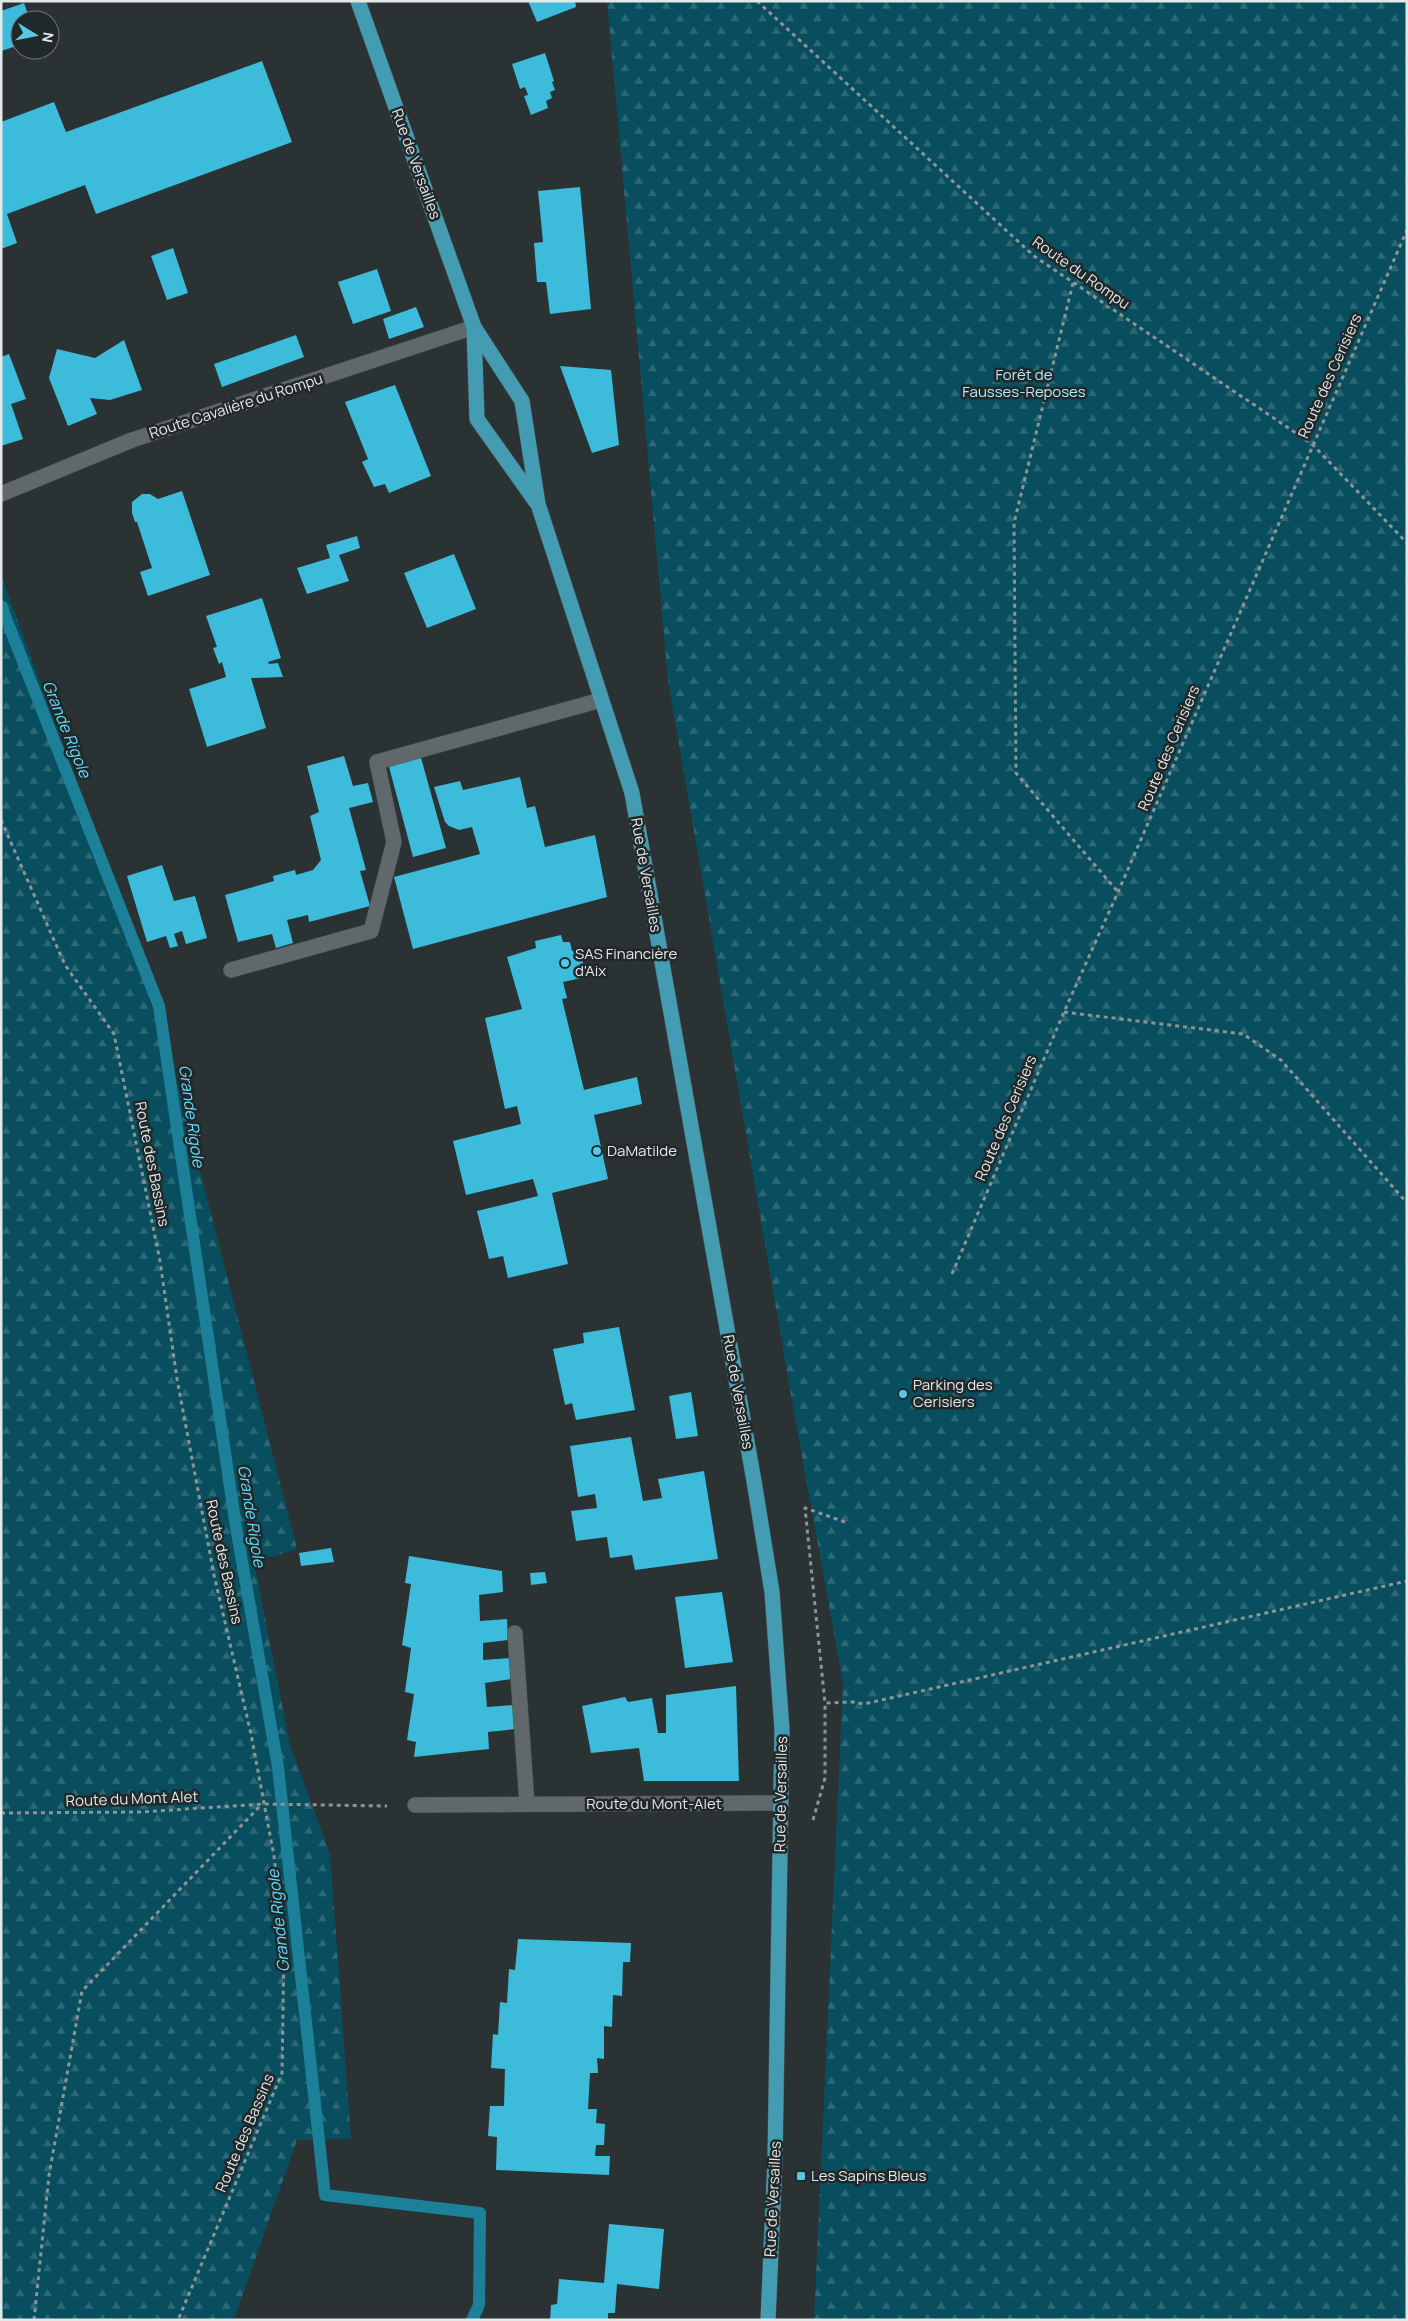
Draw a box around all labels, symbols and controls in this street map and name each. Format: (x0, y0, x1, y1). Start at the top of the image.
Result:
north arrow (10, 10, 60, 60)
text: N (38, 31, 59, 44)
street label: Rue de Versailles (387, 106, 446, 222)
street label: Route du Rompu (1028, 231, 1134, 314)
street label: Route des Cerisiers (1293, 310, 1367, 442)
park label: Forêt de Fausses-Reposes (962, 364, 1086, 402)
street label: Route Cavalière du Rompu (146, 368, 325, 444)
water label: Grande Rigole (38, 677, 97, 782)
street label: Route des Cerisiers (1133, 682, 1205, 814)
street label: Rue de Versailles (626, 816, 667, 934)
place label: SAS Financière d'Aix (575, 943, 677, 981)
marker: SAS Financière d'Aix (559, 957, 571, 969)
street label: Route des Cerisiers (970, 1052, 1042, 1184)
water label: Grande Rigole (174, 1063, 210, 1170)
street label: Route des Bassins (130, 1100, 175, 1228)
place label: DaMatilde (607, 1140, 677, 1161)
marker: DaMatilde (591, 1145, 603, 1157)
street label: Rue de Versailles (718, 1333, 759, 1451)
place label: Parking des Cerisiers (913, 1374, 993, 1412)
marker: Parking des Cerisiers (897, 1388, 909, 1400)
water label: Grande Rigole (233, 1463, 271, 1570)
street label: Route des Bassins (201, 1498, 248, 1626)
street label: Rue de Versailles (769, 1736, 792, 1852)
street label: Route du Mont Alet (65, 1786, 199, 1811)
street label: Route du Mont-Alet (586, 1793, 722, 1814)
water label: Grande Rigole (262, 1867, 294, 1973)
street label: Route des Bassins (210, 2070, 279, 2195)
street label: Rue de Versailles (759, 2140, 786, 2258)
place label: Les Sapins Bleus (811, 2165, 926, 2186)
marker: Les Sapins Bleus (795, 2170, 807, 2182)

